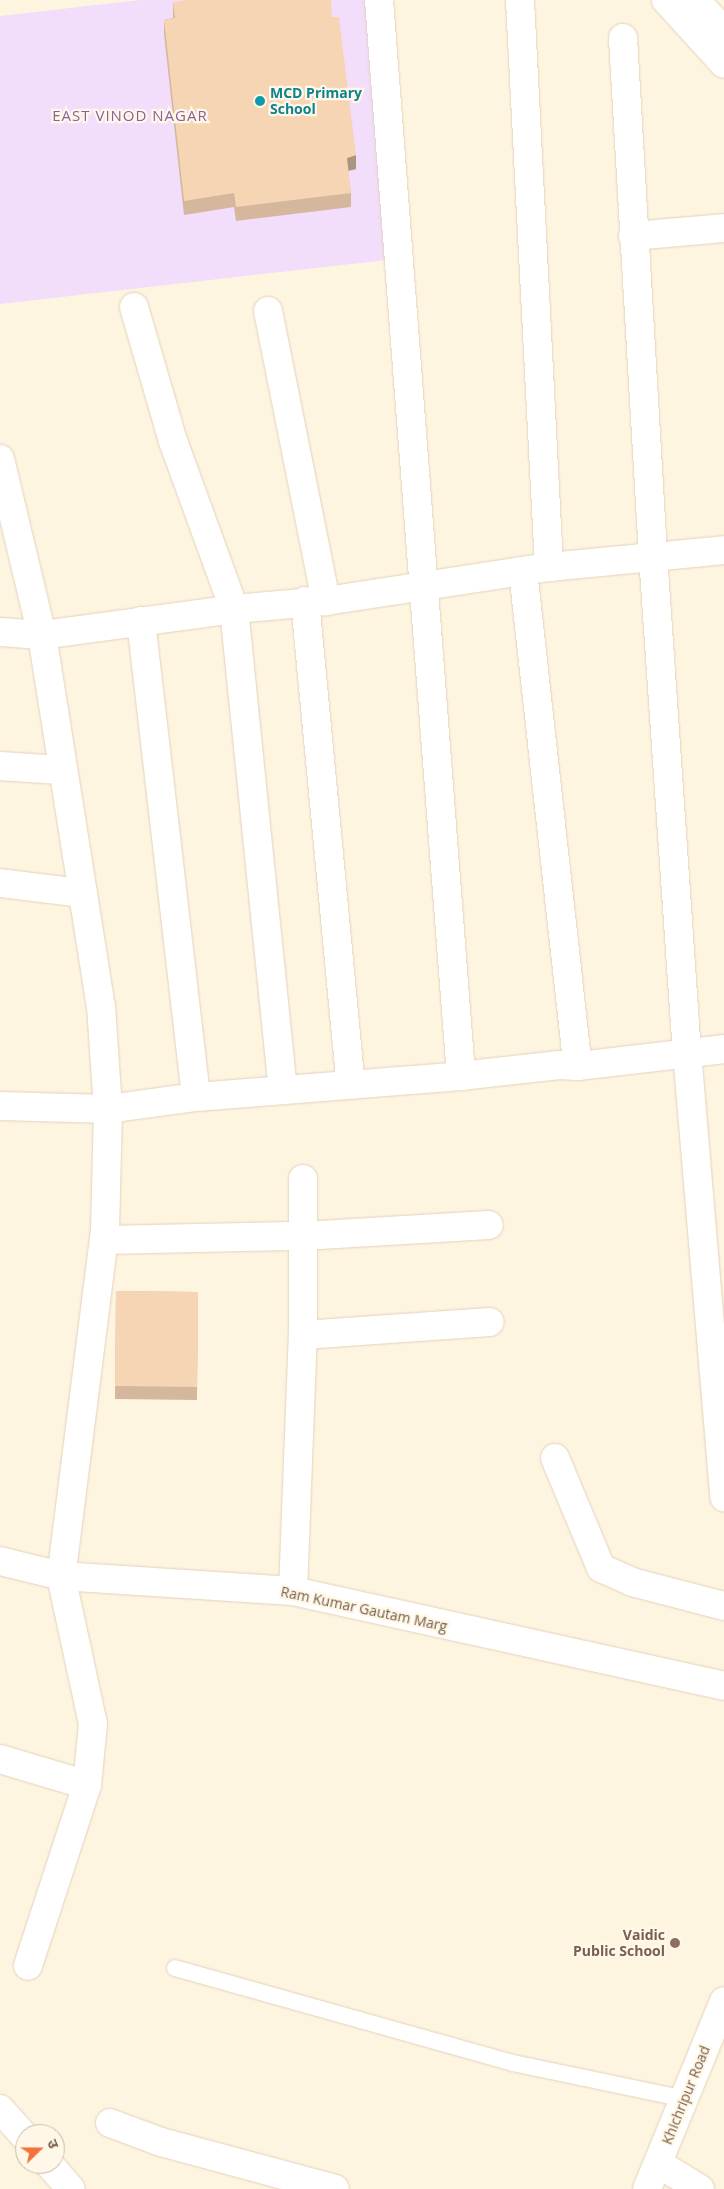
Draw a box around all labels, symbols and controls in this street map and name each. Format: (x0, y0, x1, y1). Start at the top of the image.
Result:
place label: MCD Primary School (270, 85, 362, 118)
marker: MCD Primary School (254, 95, 266, 107)
district label: EAST VINOD NAGAR (50, 107, 210, 125)
street label: Ram Kumar Gautam Marg (279, 1583, 449, 1635)
place label: Vaidic Public School (573, 1927, 665, 1960)
marker: Vaidic Public School (669, 1937, 681, 1949)
street label: Khichripur Road (659, 2043, 713, 2147)
north arrow (15, 2124, 65, 2174)
text: उ (43, 2136, 64, 2151)

